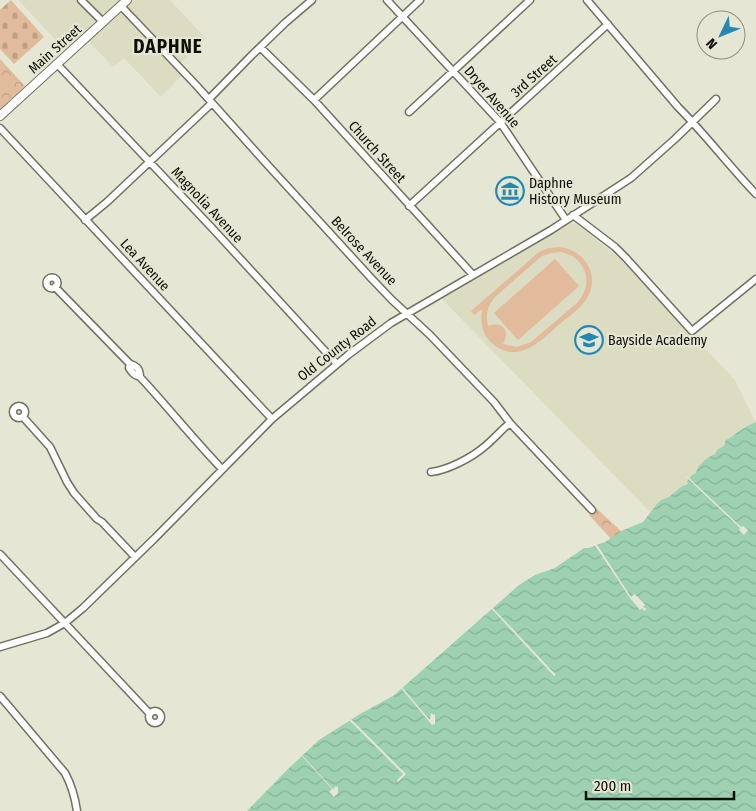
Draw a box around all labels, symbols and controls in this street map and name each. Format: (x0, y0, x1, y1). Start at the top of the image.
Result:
north arrow (696, 10, 746, 60)
street label: Main Street (25, 21, 85, 77)
district label: DAPHNE (133, 35, 203, 58)
text: N (703, 35, 721, 52)
street label: 3rd Street (507, 51, 561, 101)
street label: Dryer Avenue (461, 63, 524, 131)
street label: Church Street (345, 118, 409, 187)
street label: Magnolia Avenue (168, 164, 246, 246)
place label: Daphne History Museum (529, 175, 621, 208)
museum icon: Daphne History Museum (495, 176, 525, 206)
street label: Belrose Avenue (328, 213, 400, 289)
street label: Lea Avenue (117, 235, 173, 295)
street label: Old County Road (294, 313, 380, 385)
school or university icon: Bayside Academy (574, 325, 604, 355)
place label: Bayside Academy (608, 332, 708, 349)
scale bar (586, 768, 734, 800)
text: 200 m (594, 777, 631, 795)

